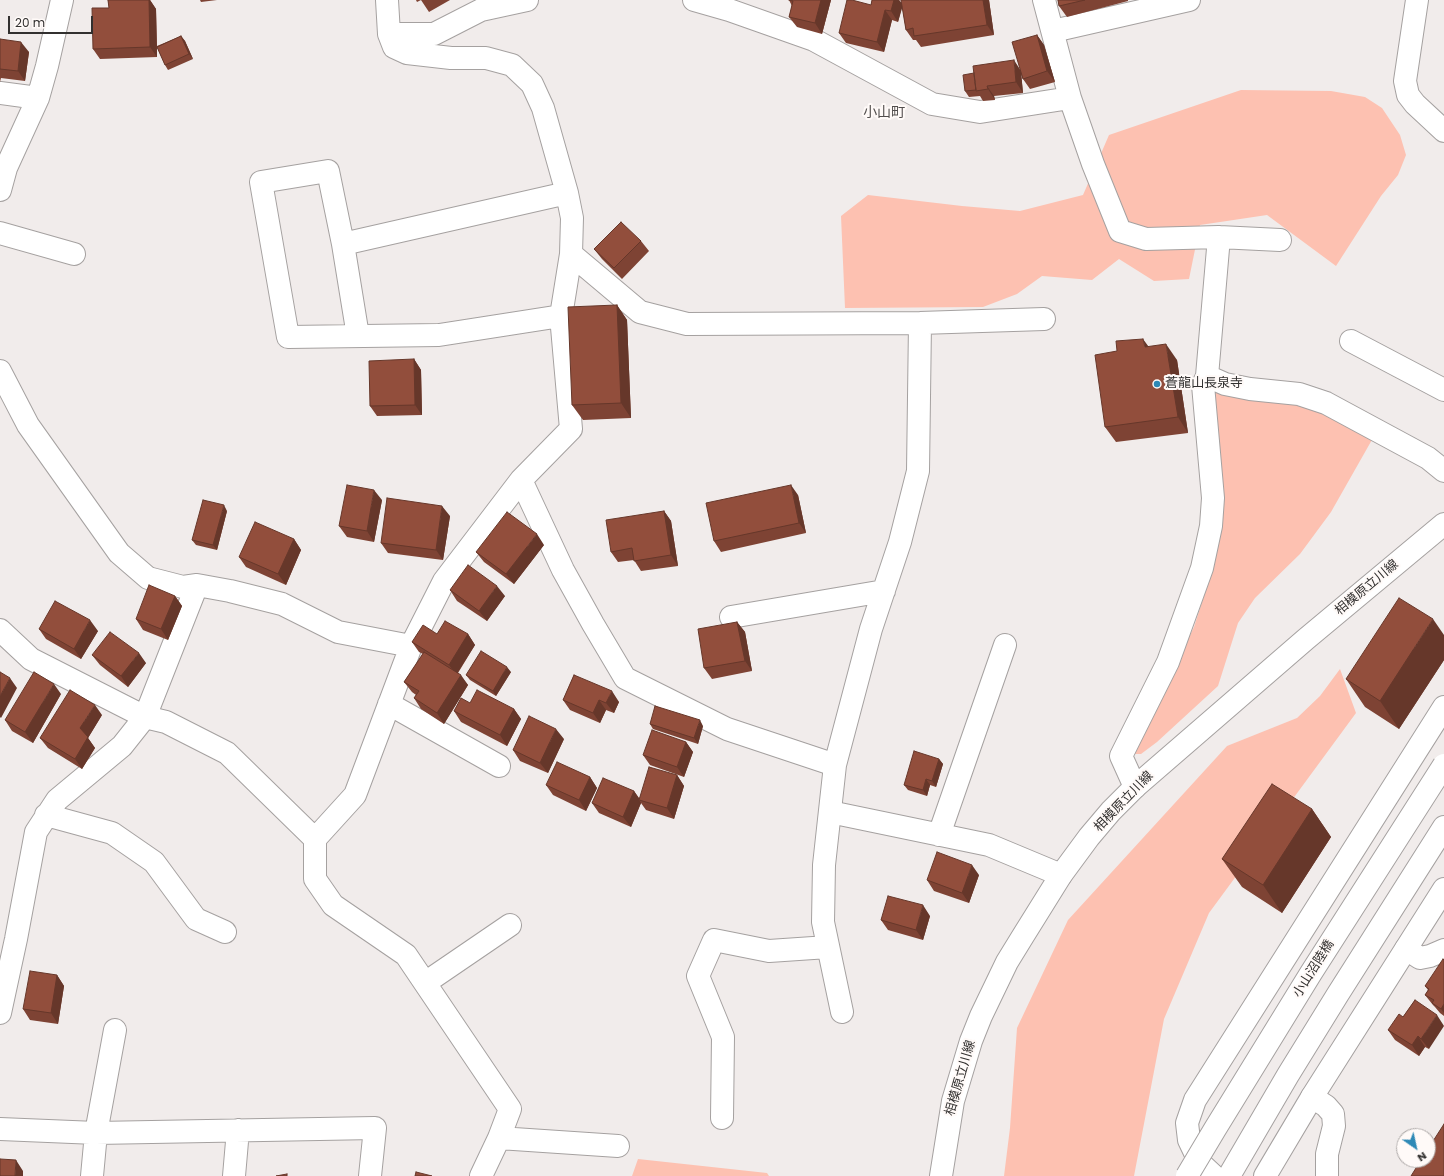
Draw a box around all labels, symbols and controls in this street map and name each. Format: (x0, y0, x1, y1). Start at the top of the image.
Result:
scale bar (10, 8, 95, 34)
text: 20 m (15, 14, 45, 31)
district label: 小山町 (863, 105, 905, 121)
place label: 蒼龍山長泉寺 (1165, 376, 1243, 392)
marker: 蒼龍山長泉寺 (1152, 379, 1162, 389)
street label: 相模原立川線 (1332, 557, 1402, 619)
street label: 相模原立川線 (1091, 769, 1157, 835)
street label: 小山沼陸橋 (1290, 937, 1338, 1001)
street label: 相模原立川線 (943, 1038, 979, 1118)
north arrow (1396, 1128, 1436, 1168)
text: N (1414, 1148, 1430, 1166)

